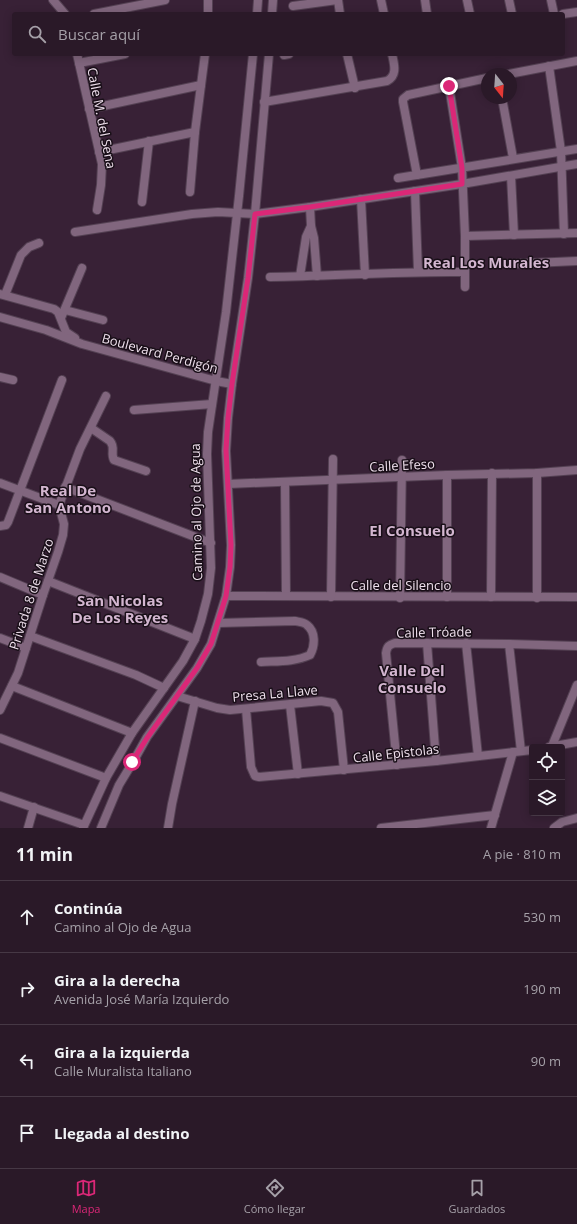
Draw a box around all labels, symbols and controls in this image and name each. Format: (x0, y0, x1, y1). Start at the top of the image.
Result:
search box (12, 12, 565, 56)
icon: search (26, 23, 48, 45)
text: Buscar aquí (58, 24, 140, 44)
street label: Calle M. del Sena (83, 66, 121, 170)
north arrow (481, 68, 517, 104)
route end (440, 77, 458, 95)
district label: Real Los Murales (423, 252, 549, 272)
street label: Boulevard Perdigón (100, 329, 220, 377)
street label: Camino al Ojo de Agua (186, 443, 206, 581)
street label: Calle Efeso (369, 454, 435, 476)
district label: Real De San Antono (25, 480, 111, 517)
district label: El Consuelo (369, 520, 455, 540)
street label: Privada 8 de Marzo (4, 536, 58, 652)
street label: Calle del Silencio (351, 576, 452, 594)
district label: San Nicolas De Los Reyes (72, 590, 168, 627)
street label: Calle Tróade (396, 622, 472, 642)
district label: Valle Del Consuelo (378, 660, 446, 697)
street label: Presa La Llave (232, 680, 318, 706)
street label: Calle Epistolas (352, 740, 440, 766)
map controls (529, 744, 565, 816)
button: locate (529, 744, 565, 780)
route start (123, 753, 141, 771)
button: layers (529, 780, 565, 816)
text: 11 min (16, 843, 73, 866)
text: A pie · 810 m (483, 845, 561, 863)
text: Continúa (54, 898, 123, 918)
icon: ahead (16, 906, 38, 928)
text: 530 m (523, 908, 561, 926)
text: Camino al Ojo de Agua (54, 918, 191, 936)
text: Gira a la derecha (54, 970, 180, 990)
icon: right (16, 978, 38, 1000)
text: 190 m (523, 980, 561, 998)
text: Avenida José María Izquierdo (54, 990, 229, 1008)
text: Gira a la izquierda (54, 1042, 190, 1062)
icon: left (16, 1050, 38, 1072)
text: 90 m (531, 1052, 561, 1070)
text: Calle Muralista Italiano (54, 1062, 192, 1080)
icon: arrive (16, 1122, 38, 1144)
text: Llegada al destino (54, 1123, 189, 1143)
tab: Mapa (72, 1177, 100, 1216)
tab: Cómo llegar (244, 1177, 305, 1216)
tab: Guardados (449, 1177, 505, 1216)

